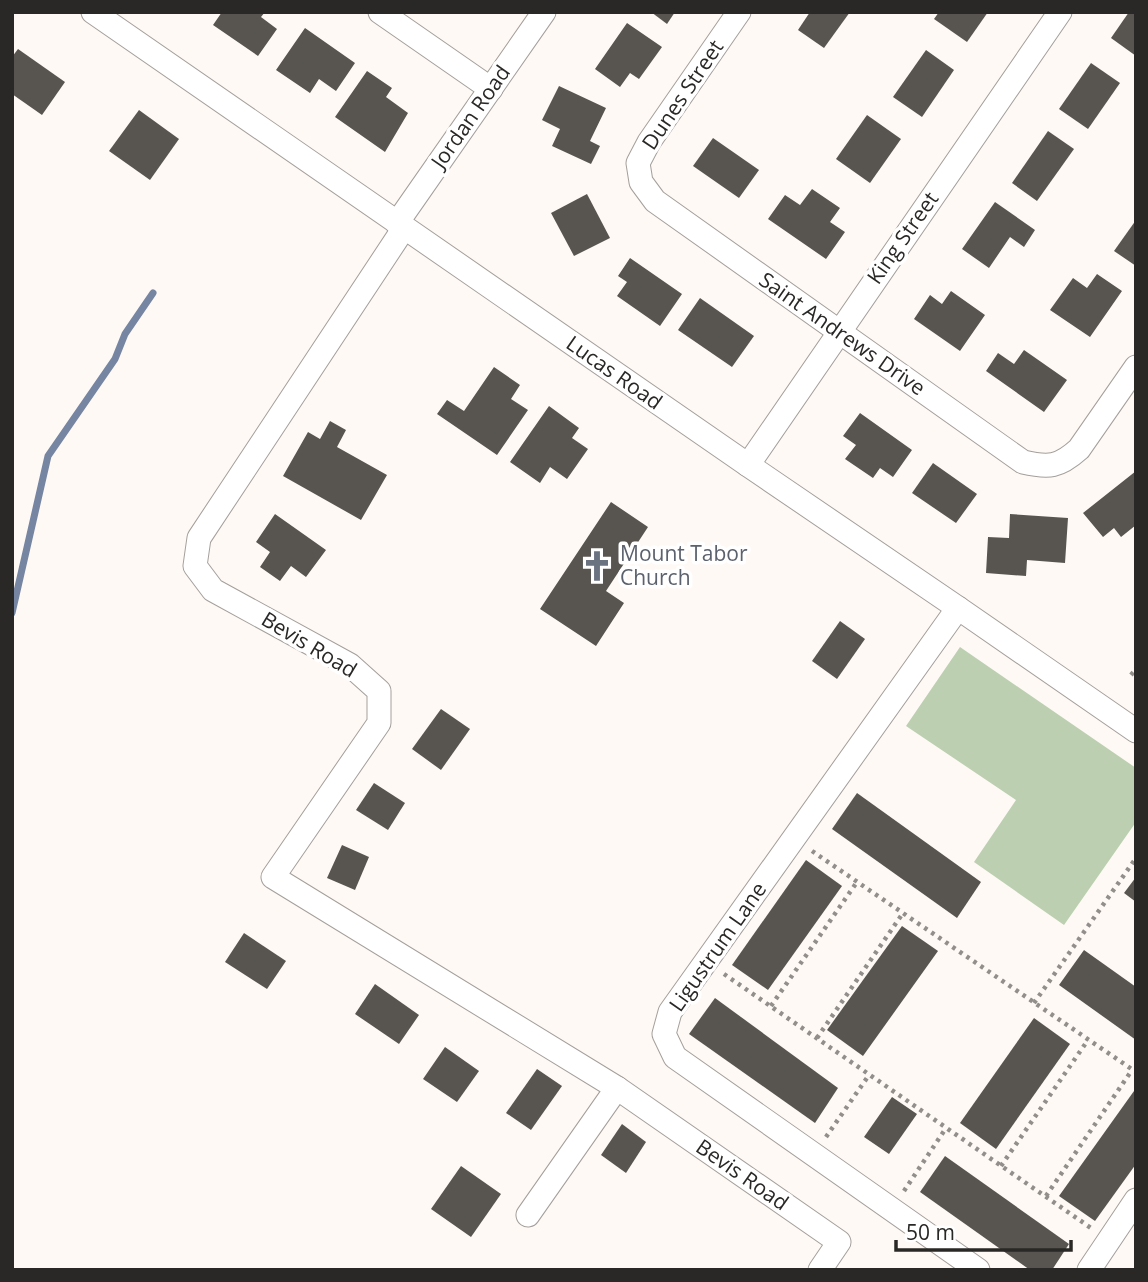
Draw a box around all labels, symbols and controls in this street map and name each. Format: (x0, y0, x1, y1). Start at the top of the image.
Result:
street label: Dunes Street (635, 34, 729, 155)
street label: Jordan Road (423, 59, 516, 175)
street label: King Street (860, 186, 944, 289)
street label: Saint Andrews Drive (754, 265, 931, 401)
street label: Lucas Road (561, 329, 668, 416)
place label: Mount Tabor Church (620, 539, 748, 591)
church icon: Mount Tabor Church (580, 549, 614, 583)
street label: Bevis Road (257, 605, 362, 684)
street label: Ligustrum Lane (662, 876, 772, 1017)
street label: Bevis Road (691, 1132, 794, 1216)
scale bar (896, 1208, 1071, 1252)
text: 50 m (906, 1218, 955, 1246)

